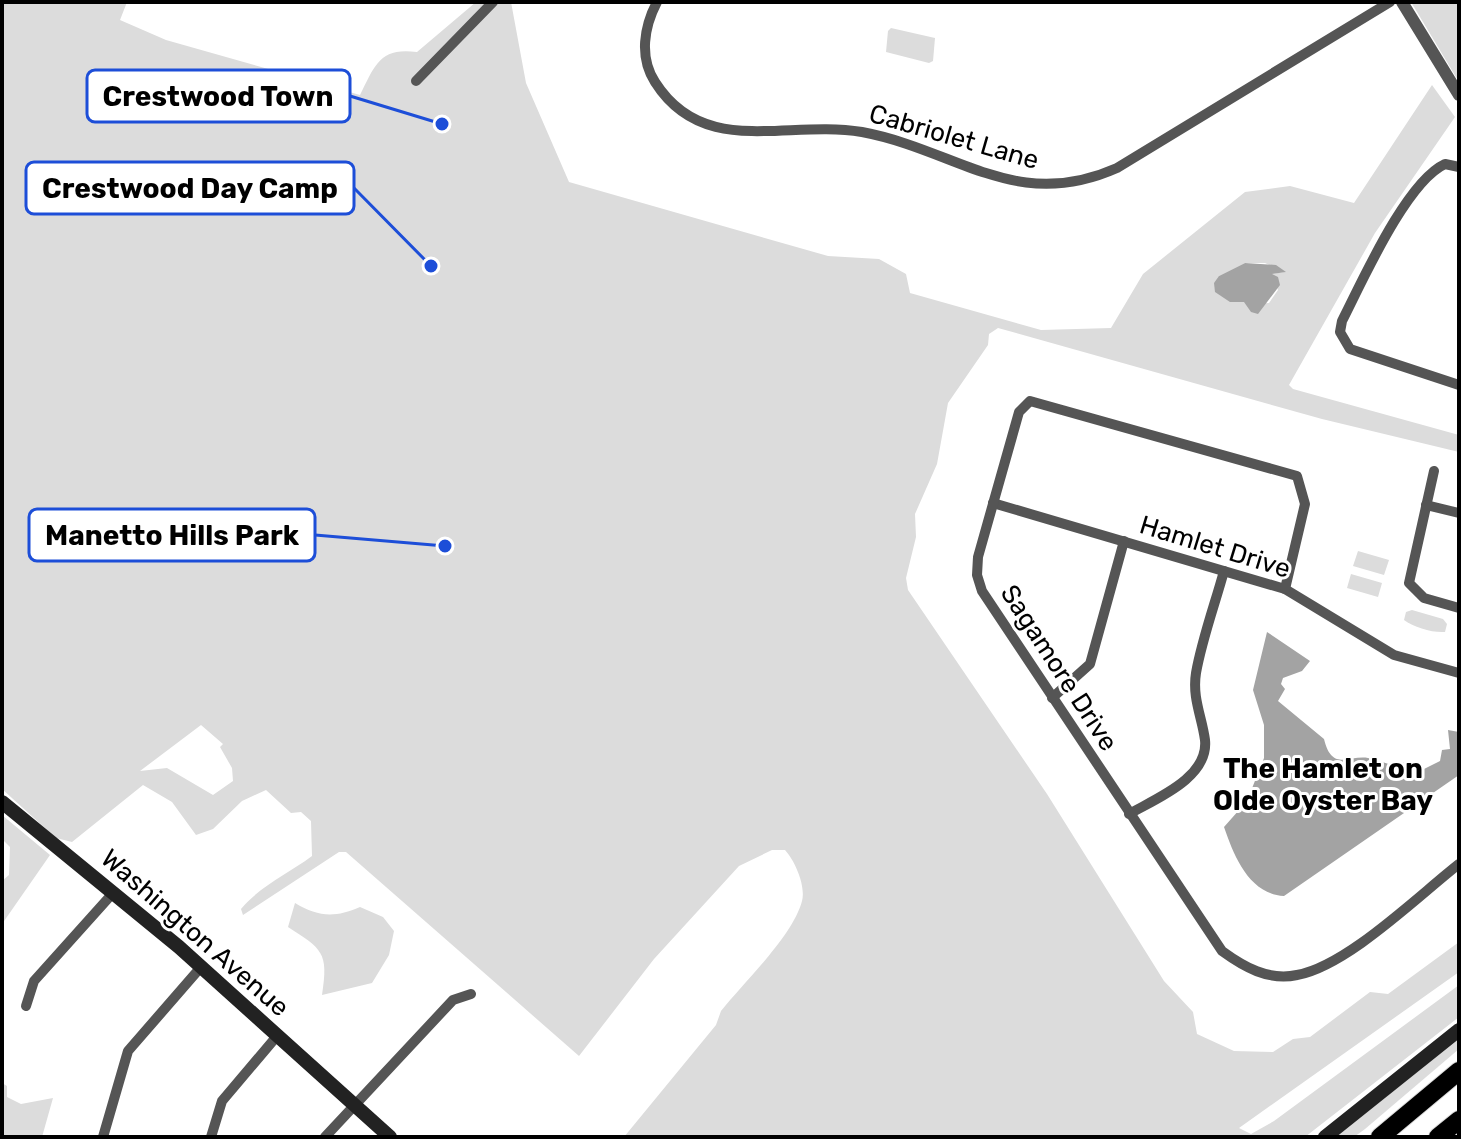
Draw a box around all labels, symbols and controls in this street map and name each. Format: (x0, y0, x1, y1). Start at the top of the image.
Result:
callout: Crestwood Town (87, 70, 350, 122)
text: Crestwood Town (103, 80, 333, 113)
street label: Cabriolet Lane (866, 98, 1042, 176)
callout: Crestwood Day Camp (26, 162, 354, 214)
text: Crestwood Day Camp (42, 172, 338, 205)
callout: Manetto Hills Park (29, 509, 315, 561)
street label: Hamlet Drive (1136, 509, 1294, 585)
text: Manetto Hills Park (45, 519, 300, 552)
street label: Sagamore Drive (994, 579, 1124, 757)
district label: The Hamlet on Olde Oyster Bay (1213, 752, 1433, 817)
street label: Washington Avenue (95, 843, 295, 1023)

